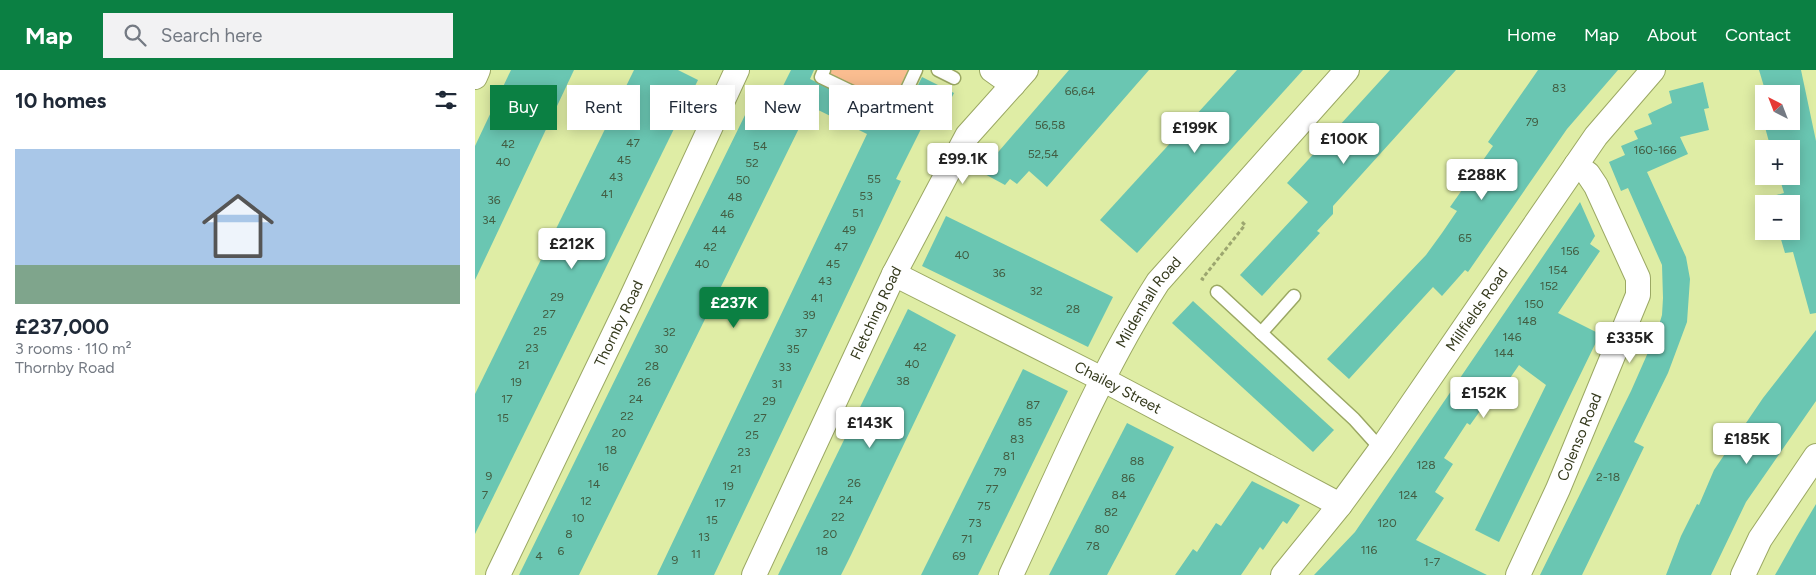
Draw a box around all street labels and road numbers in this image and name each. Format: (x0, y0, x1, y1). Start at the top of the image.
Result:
street label: Mildenhall Road (1112, 253, 1185, 351)
street label: Fletching Road (846, 263, 905, 362)
street label: Millfields Road (1442, 264, 1512, 355)
street label: Thornby Road (591, 278, 647, 370)
street label: Chailey Street (1071, 358, 1165, 418)
street label: Colenso Road (1553, 390, 1606, 484)

